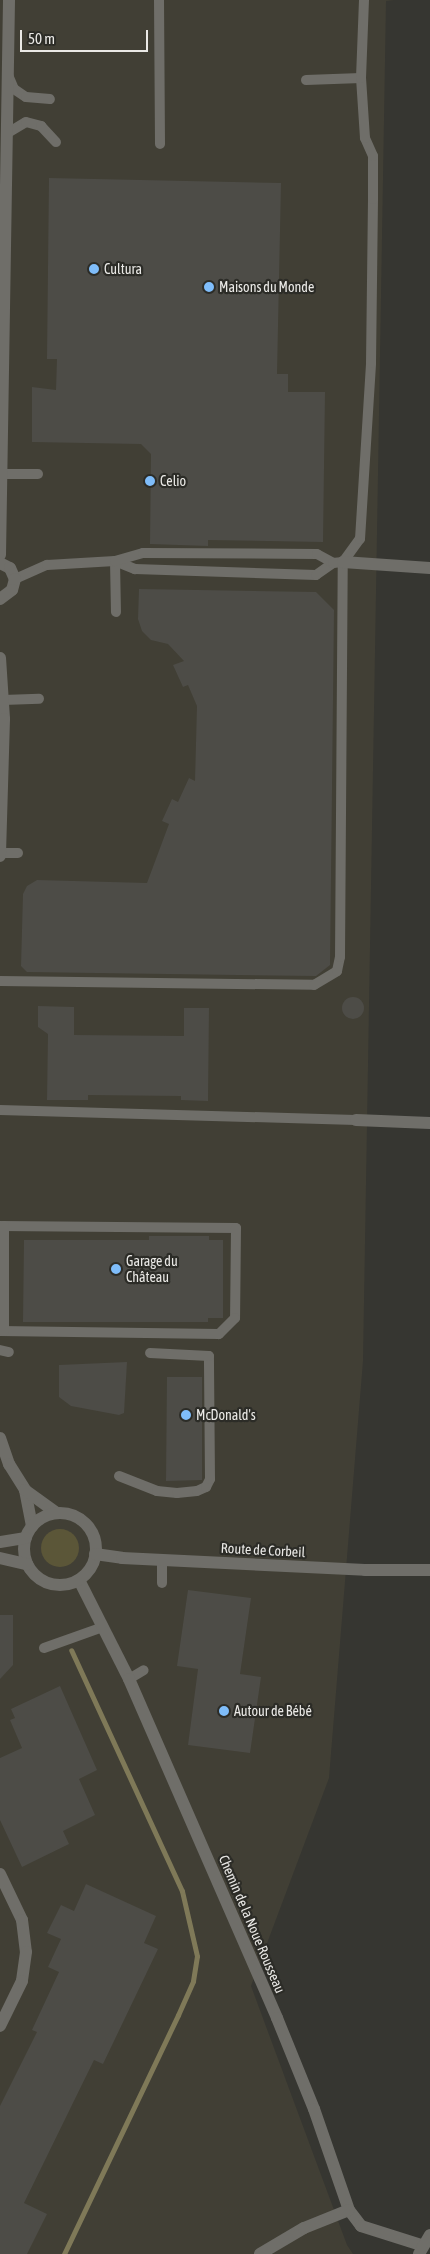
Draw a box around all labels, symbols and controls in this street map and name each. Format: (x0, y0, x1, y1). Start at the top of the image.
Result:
scale bar (22, 20, 150, 52)
text: 50 m (28, 30, 55, 47)
place label: Cultura (104, 261, 142, 277)
marker: Cultura (88, 263, 100, 275)
place label: Maisons du Monde (219, 279, 314, 295)
marker: Maisons du Monde (203, 281, 215, 293)
place label: Celio (160, 473, 186, 489)
marker: Celio (144, 475, 156, 487)
place label: Garage du Château (126, 1253, 178, 1285)
marker: Garage du Château (110, 1263, 122, 1275)
place label: McDonald's (196, 1407, 256, 1423)
marker: McDonald's (180, 1409, 192, 1421)
street label: Route de Corbeil (220, 1539, 306, 1561)
place label: Autour de Bébé (234, 1703, 312, 1719)
marker: Autour de Bébé (218, 1705, 230, 1717)
street label: Chemin de la Noue Rousseau (215, 1852, 289, 1996)

